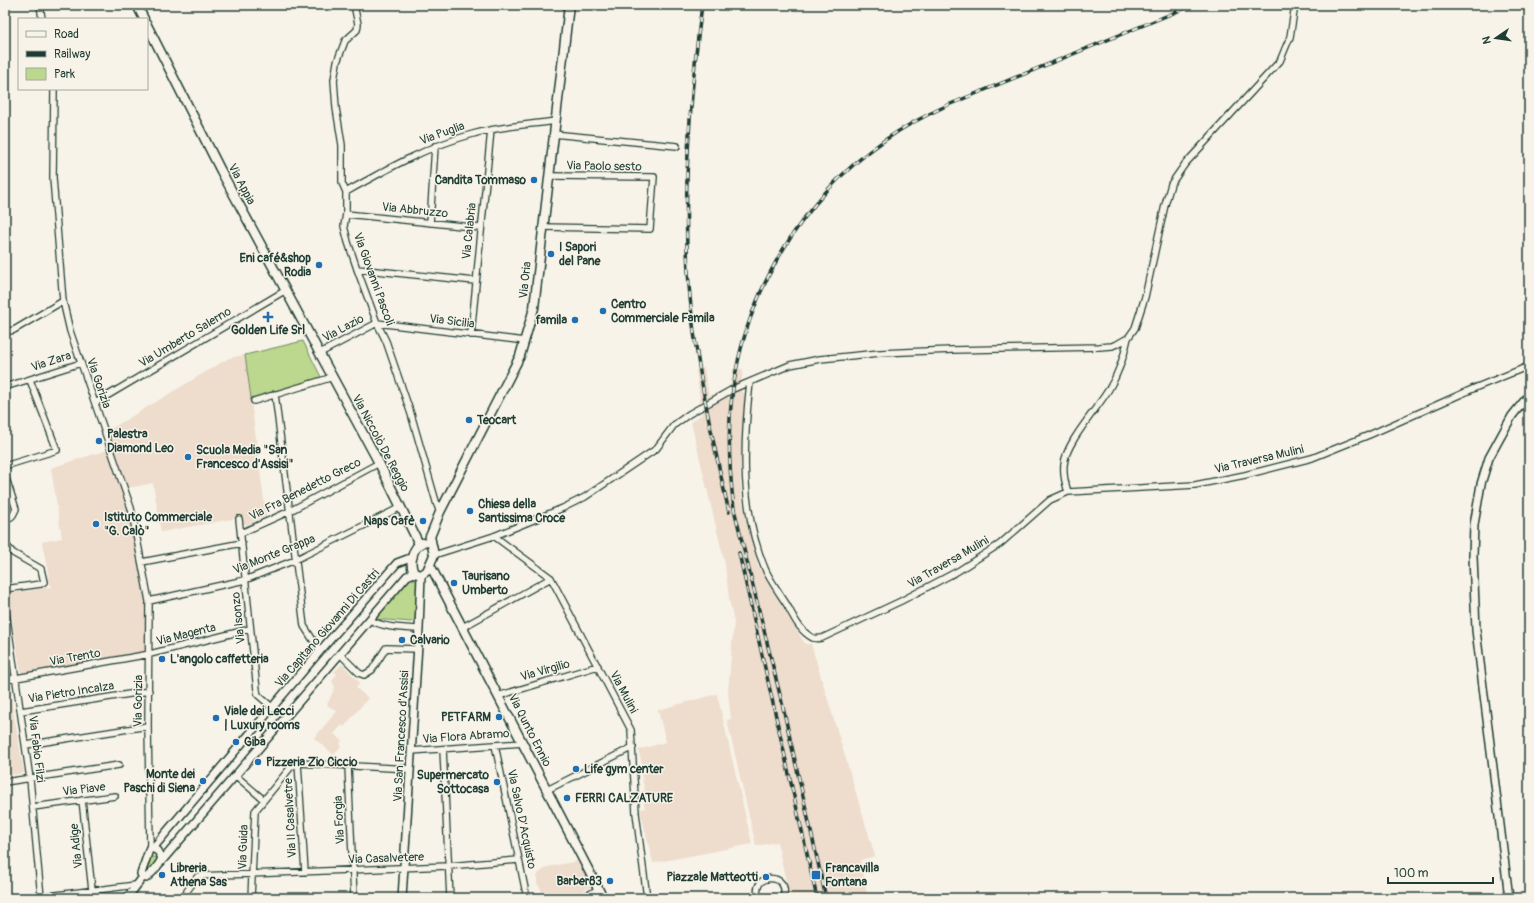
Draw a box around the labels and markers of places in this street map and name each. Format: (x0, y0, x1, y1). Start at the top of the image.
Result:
place label: Candita Tommaso (435, 173, 527, 188)
marker: Candita Tommaso (529, 175, 539, 185)
place label: I Sapori del Pane (559, 240, 602, 269)
marker: I Sapori del Pane (546, 249, 556, 259)
place label: Eni café&shop Rodia (240, 251, 311, 280)
marker: Eni café&shop Rodia (314, 260, 324, 270)
place label: Centro Commerciale Famila (611, 297, 715, 326)
marker: Centro Commerciale Famila (598, 306, 608, 316)
marker: Golden Life Srl (263, 312, 273, 322)
place label: famila (536, 313, 567, 328)
marker: famila (570, 315, 580, 325)
place label: Golden Life Srl (231, 323, 305, 338)
place label: Teocart (476, 413, 517, 428)
marker: Teocart (464, 415, 474, 425)
place label: Palestra Diamond Leo (107, 427, 174, 456)
marker: Palestra Diamond Leo (94, 436, 104, 446)
place label: Scuola Media "San Francesco d'Assisi" (196, 443, 293, 472)
marker: Scuola Media "San Francesco d'Assisi" (183, 452, 193, 462)
place label: Chiesa della Santissima Croce (478, 497, 566, 526)
marker: Chiesa della Santissima Croce (465, 506, 475, 516)
place label: Istituto Commerciale "G. Calò" (104, 510, 213, 539)
place label: Naps Cafè (363, 514, 416, 529)
marker: Naps Cafè (418, 516, 428, 526)
marker: Istituto Commerciale "G. Calò" (91, 519, 101, 529)
place label: Taurisano Umberto (461, 569, 510, 598)
marker: Taurisano Umberto (449, 578, 459, 588)
place label: Calvario (410, 633, 450, 648)
marker: Calvario (397, 635, 407, 645)
place label: L'angolo caffetteria (170, 652, 269, 667)
marker: L'angolo caffetteria (157, 654, 167, 664)
place label: Viale dei Lecci | Luxury rooms (224, 704, 300, 733)
place label: PETFARM (441, 710, 491, 725)
marker: PETFARM (494, 712, 504, 722)
marker: Viale dei Lecci | Luxury rooms (211, 713, 221, 723)
place label: Giba (244, 735, 266, 750)
marker: Giba (231, 737, 241, 747)
place label: Pizzeria Zio Ciccio (266, 755, 358, 770)
marker: Pizzeria Zio Ciccio (253, 757, 263, 767)
place label: Life gym center (584, 762, 664, 777)
marker: Life gym center (571, 764, 581, 774)
place label: Monte dei Paschi di Siena (124, 767, 195, 796)
place label: Supermercato Sottocasa (417, 768, 490, 797)
marker: Monte dei Paschi di Siena (198, 776, 208, 786)
marker: Supermercato Sottocasa (492, 777, 502, 787)
place label: FERRI CALZATURE (575, 791, 674, 806)
marker: FERRI CALZATURE (562, 793, 572, 803)
place label: Libreria Athena Sas (170, 861, 227, 890)
place label: Francavilla Fontana (825, 861, 879, 890)
marker: Francavilla Fontana (810, 869, 822, 881)
marker: Libreria Athena Sas (157, 870, 167, 880)
place label: Piazzale Matteotti (666, 870, 758, 885)
marker: Piazzale Matteotti (761, 872, 771, 882)
place label: Barber83 (557, 874, 602, 889)
marker: Barber83 (605, 876, 615, 886)

